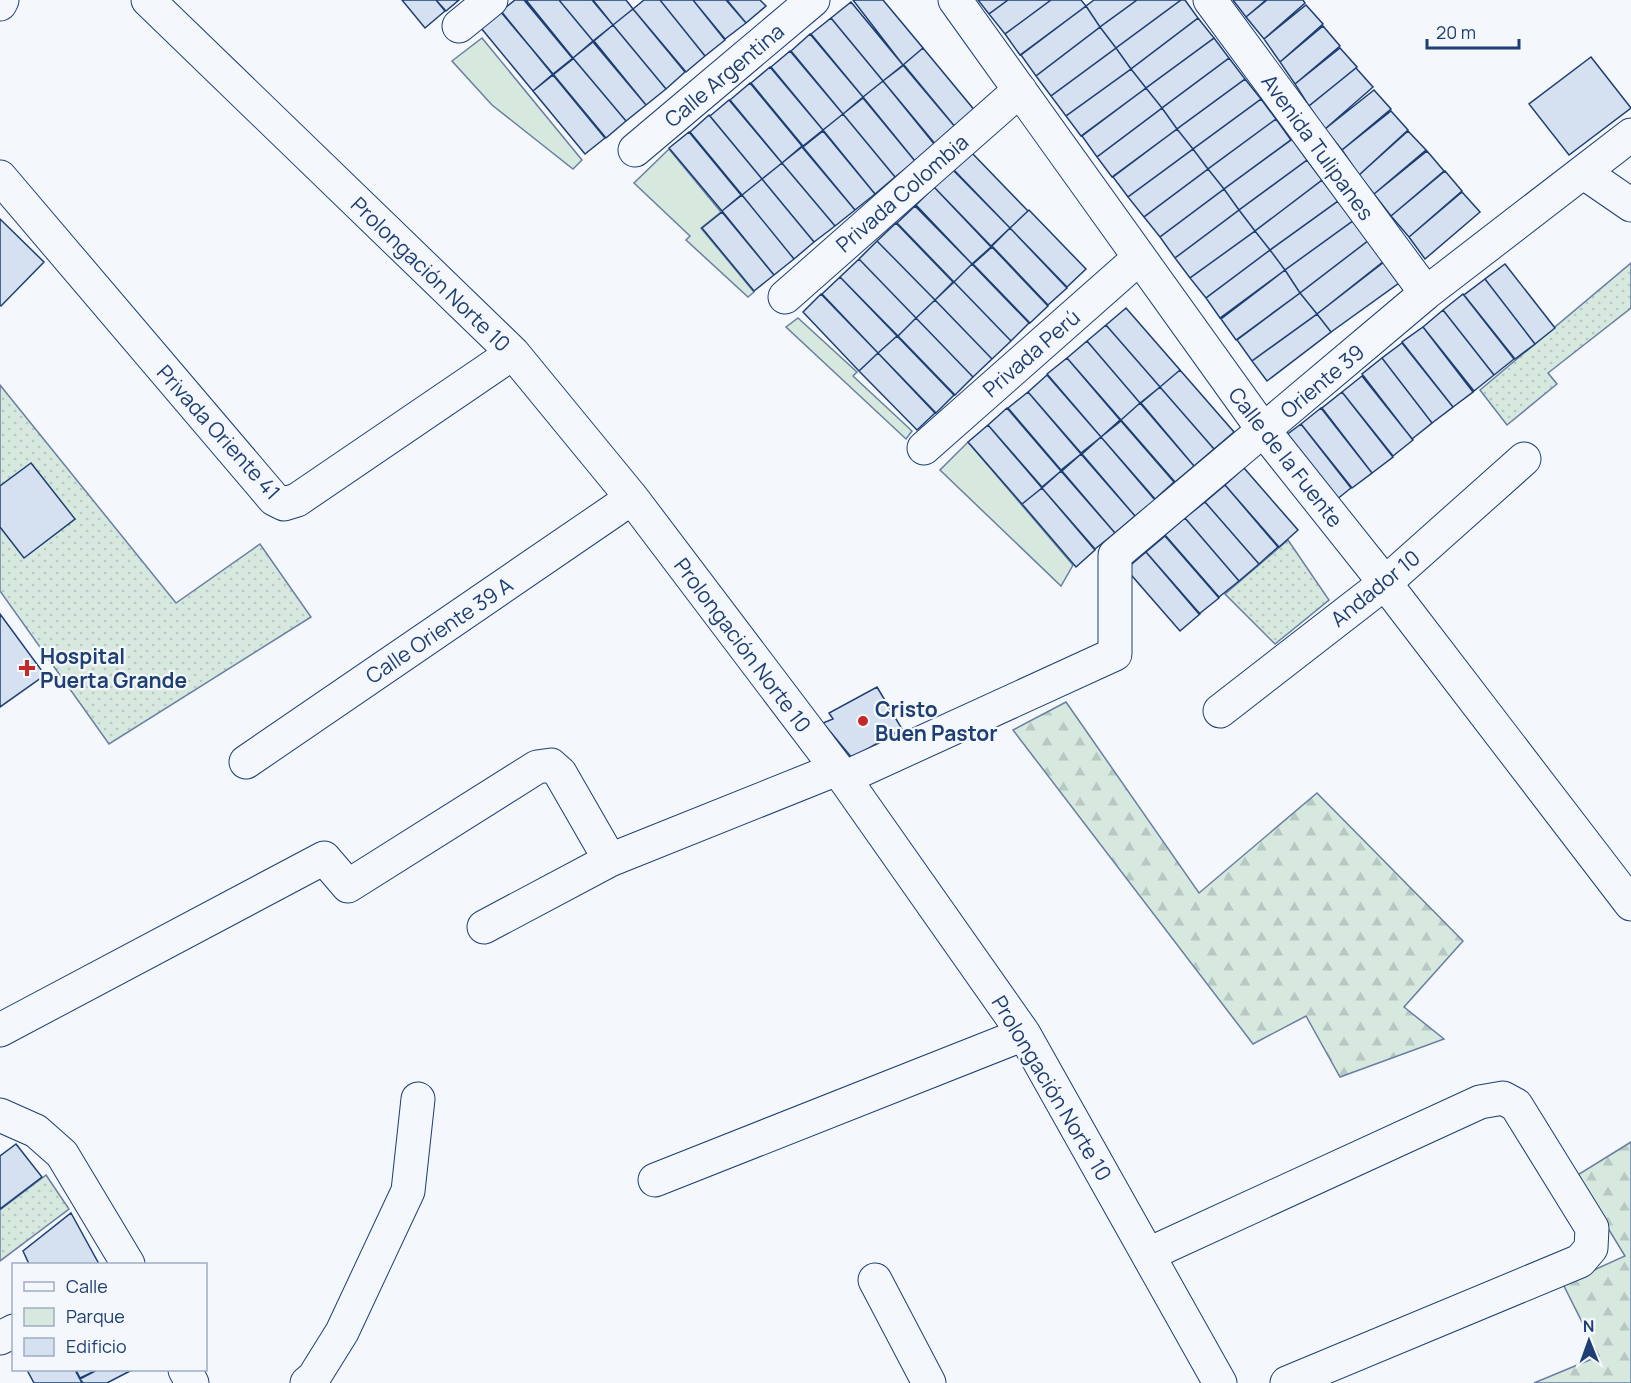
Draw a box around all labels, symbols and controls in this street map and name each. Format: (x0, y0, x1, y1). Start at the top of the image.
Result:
scale bar (1427, 12, 1518, 50)
street label: Calle Argentina (658, 17, 790, 133)
text: 20 m (1436, 20, 1476, 44)
street label: Avenida Tulipanes (1256, 68, 1380, 226)
street label: Privada Colombia (830, 128, 974, 258)
street label: Prolongación Norte 10 (345, 190, 517, 358)
street label: Privada Perú (976, 303, 1086, 403)
street label: Oriente 39 (1274, 338, 1370, 424)
street label: Privada Oriente 41 (151, 359, 287, 505)
street label: Calle de la Fuente (1223, 381, 1349, 533)
street label: Andador 10 (1324, 543, 1426, 633)
street label: Prolongación Norte 10 (668, 552, 818, 738)
street label: Calle Oriente 39 A (360, 570, 518, 690)
place label: Hospital Puerta Grande (40, 642, 187, 694)
marker: Hospital Puerta Grande (18, 659, 36, 677)
place label: Cristo Buen Pastor (875, 695, 998, 747)
marker: Cristo Buen Pastor (856, 714, 870, 728)
street label: Prolongación Norte 10 (986, 990, 1118, 1186)
legend (12, 1263, 207, 1371)
text: Calle (66, 1274, 108, 1298)
text: Parque (66, 1304, 125, 1328)
north arrow (1559, 1311, 1619, 1371)
text: N (1583, 1315, 1595, 1337)
text: Edificio (66, 1334, 127, 1358)

